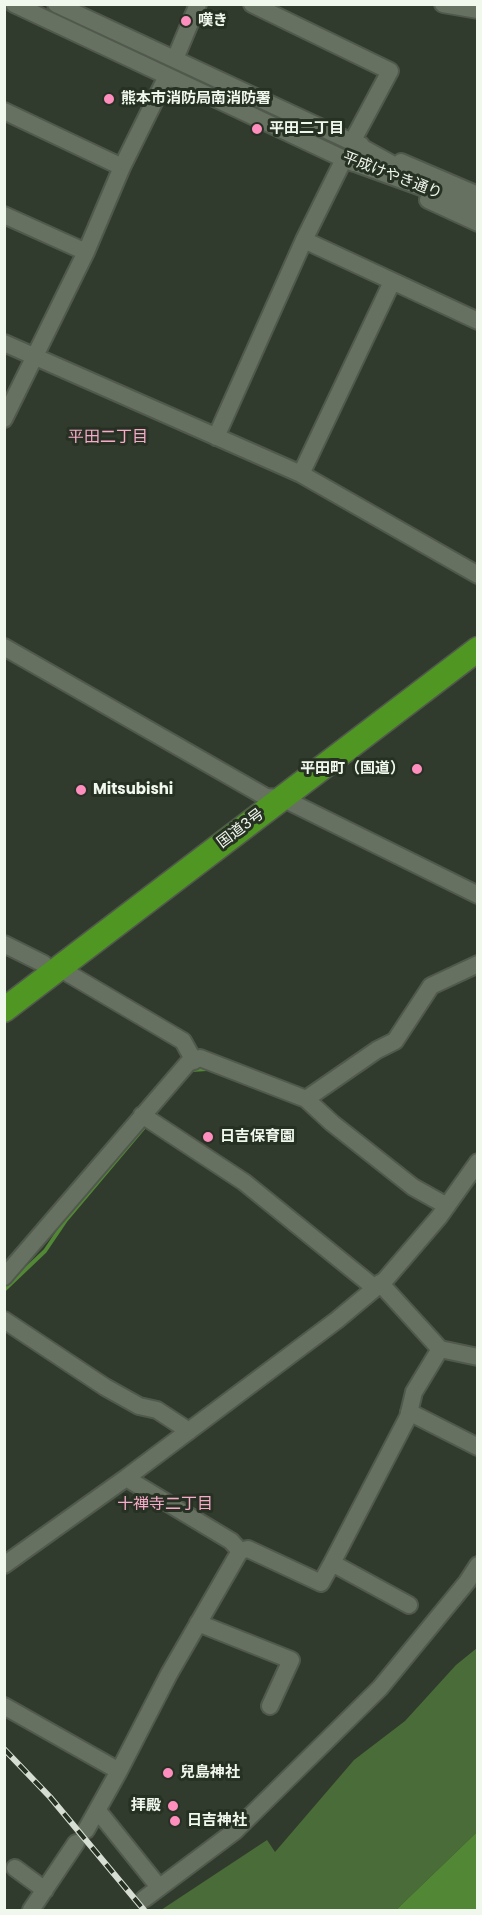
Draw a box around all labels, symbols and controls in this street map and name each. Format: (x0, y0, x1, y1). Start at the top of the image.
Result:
place label: 嘆き (198, 12, 228, 30)
marker: 嘆き (179, 14, 193, 28)
place label: 熊本市消防局南消防署 (121, 90, 271, 108)
marker: 熊本市消防局南消防署 (102, 92, 116, 106)
place label: 平田二丁目 (269, 120, 344, 138)
marker: 平田二丁目 (250, 122, 264, 136)
street label: 平成けやき通り (340, 149, 444, 203)
district label: 平田二丁目 (68, 428, 148, 448)
place label: 平田町（国道） (300, 760, 405, 778)
marker: 平田町（国道） (410, 762, 424, 776)
place label: Mitsubishi (93, 781, 173, 799)
marker: Mitsubishi (74, 783, 88, 797)
street label: 国道3号 (214, 806, 268, 852)
place label: 日吉保育園 (220, 1128, 295, 1146)
marker: 日吉保育園 (201, 1130, 215, 1144)
district label: 十禅寺二丁目 (117, 1495, 213, 1515)
place label: 兒島神社 (180, 1764, 240, 1782)
marker: 兒島神社 (161, 1766, 175, 1780)
place label: 拝殿 (131, 1797, 161, 1815)
marker: 拝殿 (166, 1799, 180, 1813)
place label: 日吉神社 (187, 1812, 247, 1830)
marker: 日吉神社 (168, 1814, 182, 1828)

